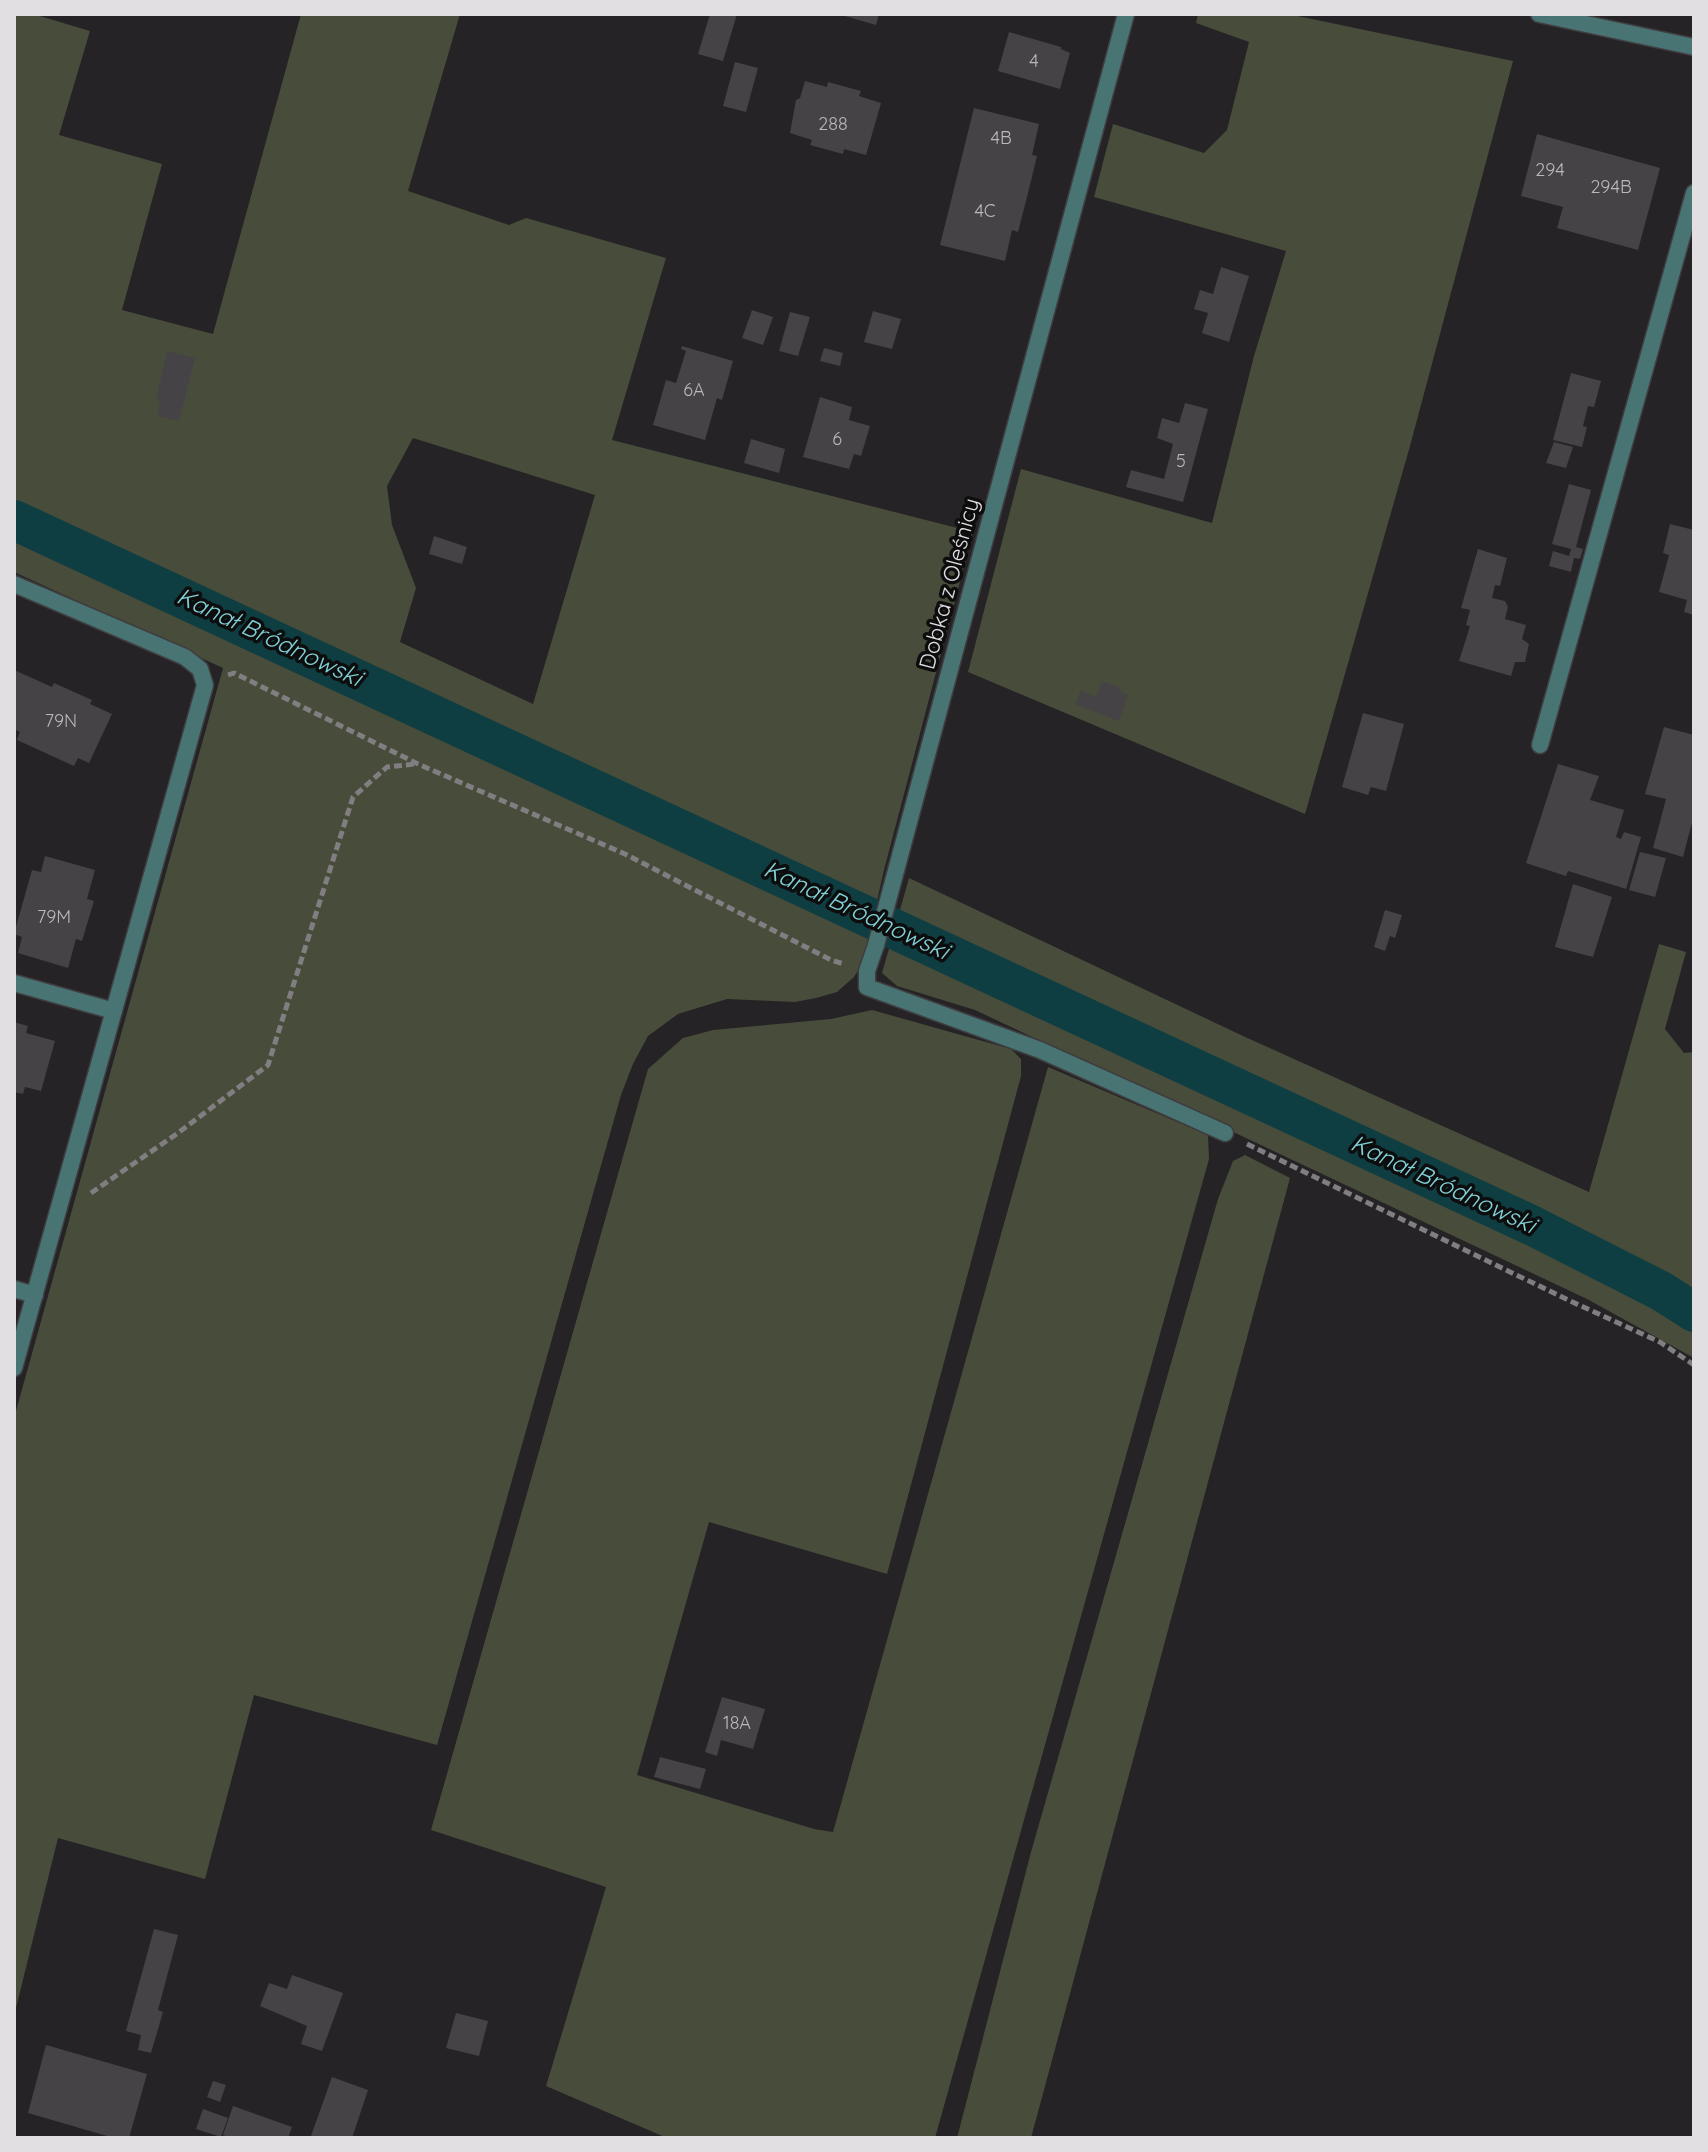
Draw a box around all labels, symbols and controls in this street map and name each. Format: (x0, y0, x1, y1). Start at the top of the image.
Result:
house number: 4 (1029, 51, 1039, 73)
house number: 288 (818, 114, 848, 136)
house number: 4B (990, 128, 1012, 150)
house number: 294 (1535, 160, 1565, 182)
house number: 294B (1590, 177, 1632, 199)
house number: 4C (974, 201, 996, 223)
house number: 6A (683, 380, 705, 402)
house number: 6 (832, 429, 842, 451)
house number: 5 (1176, 451, 1186, 473)
street label: Dobka z Oleśnicy (914, 496, 986, 672)
water label: Kanał Bródnowski (172, 583, 366, 693)
house number: 79N (45, 711, 77, 733)
water label: Kanał Bródnowski (759, 856, 953, 966)
house number: 79M (37, 907, 71, 929)
water label: Kanał Bródnowski (1346, 1130, 1540, 1240)
house number: 18A (723, 1713, 751, 1735)

